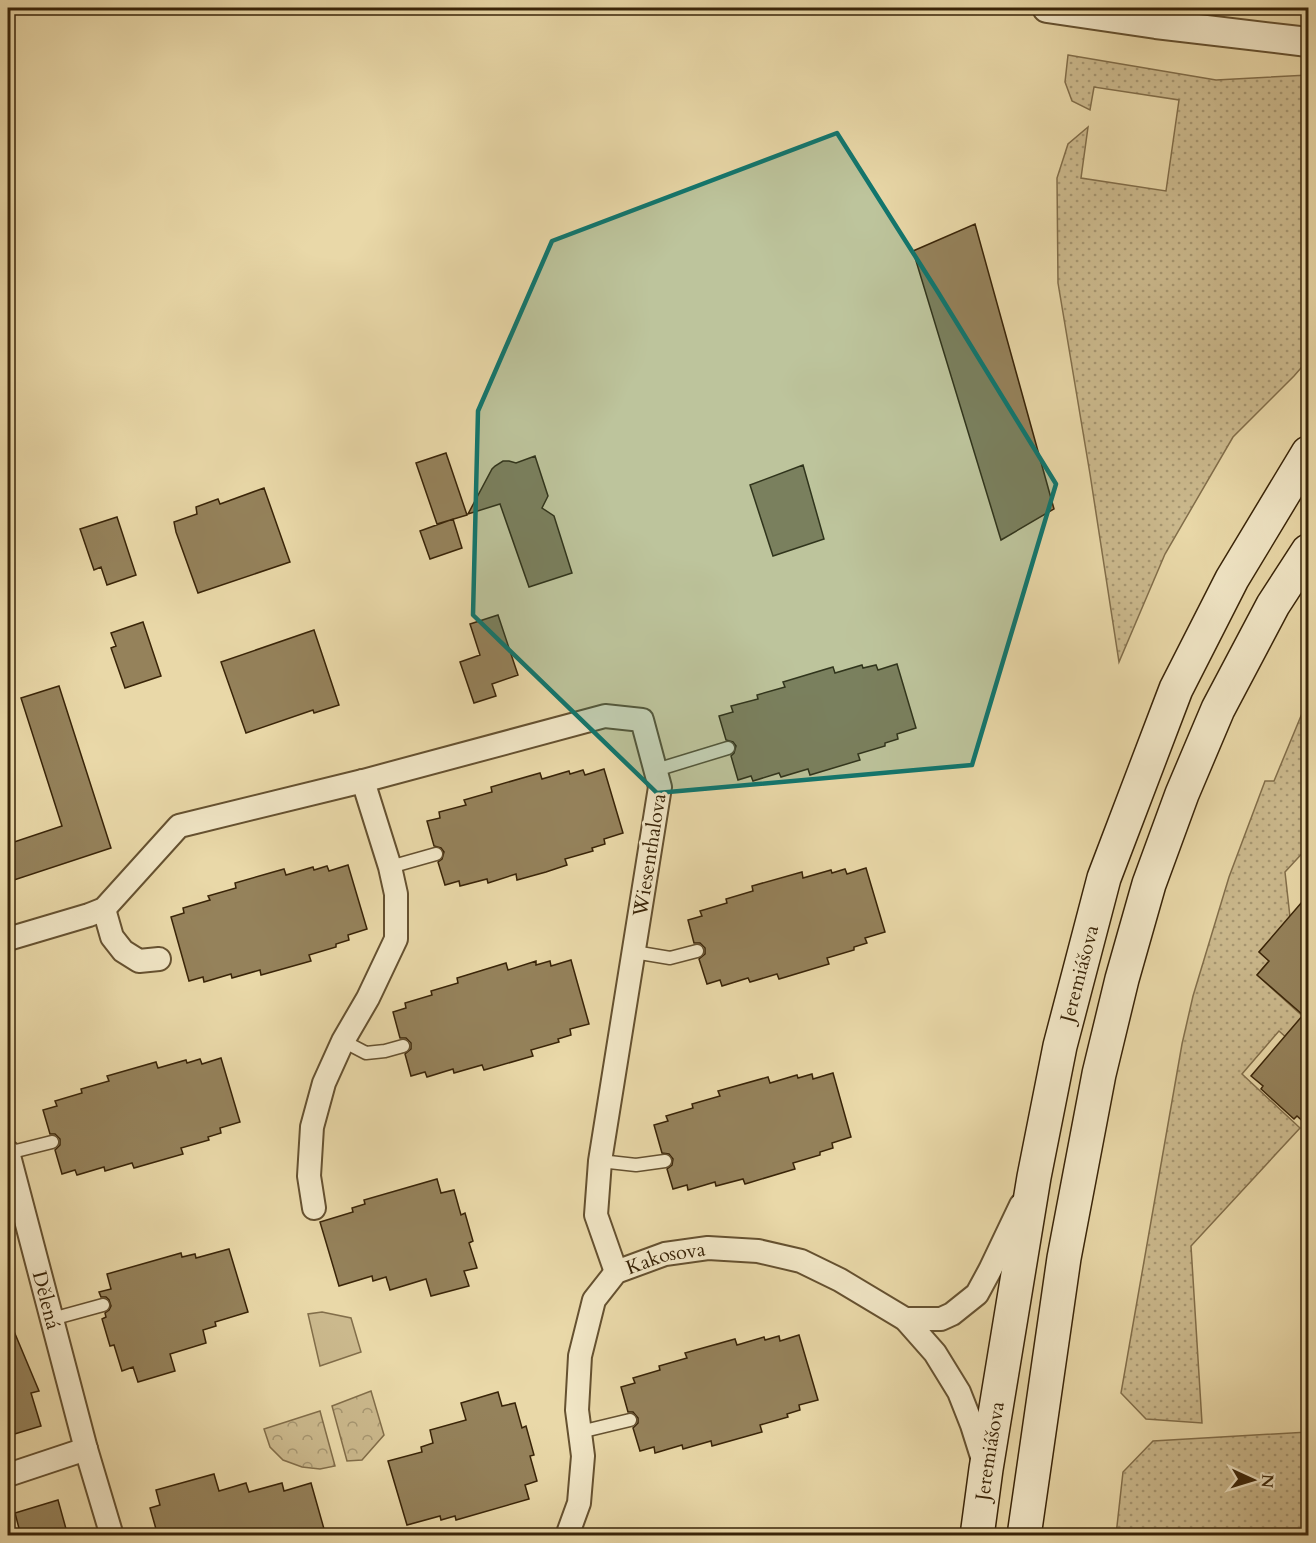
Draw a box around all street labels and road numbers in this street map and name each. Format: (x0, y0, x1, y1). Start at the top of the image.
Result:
street label: Wiesenthalova (626, 791, 673, 920)
street label: Jeremiášova (1053, 922, 1105, 1028)
street label: Kakosova (622, 1235, 707, 1281)
street label: Dělená (26, 1268, 67, 1333)
street label: Jeremiášova (969, 1399, 1011, 1505)

